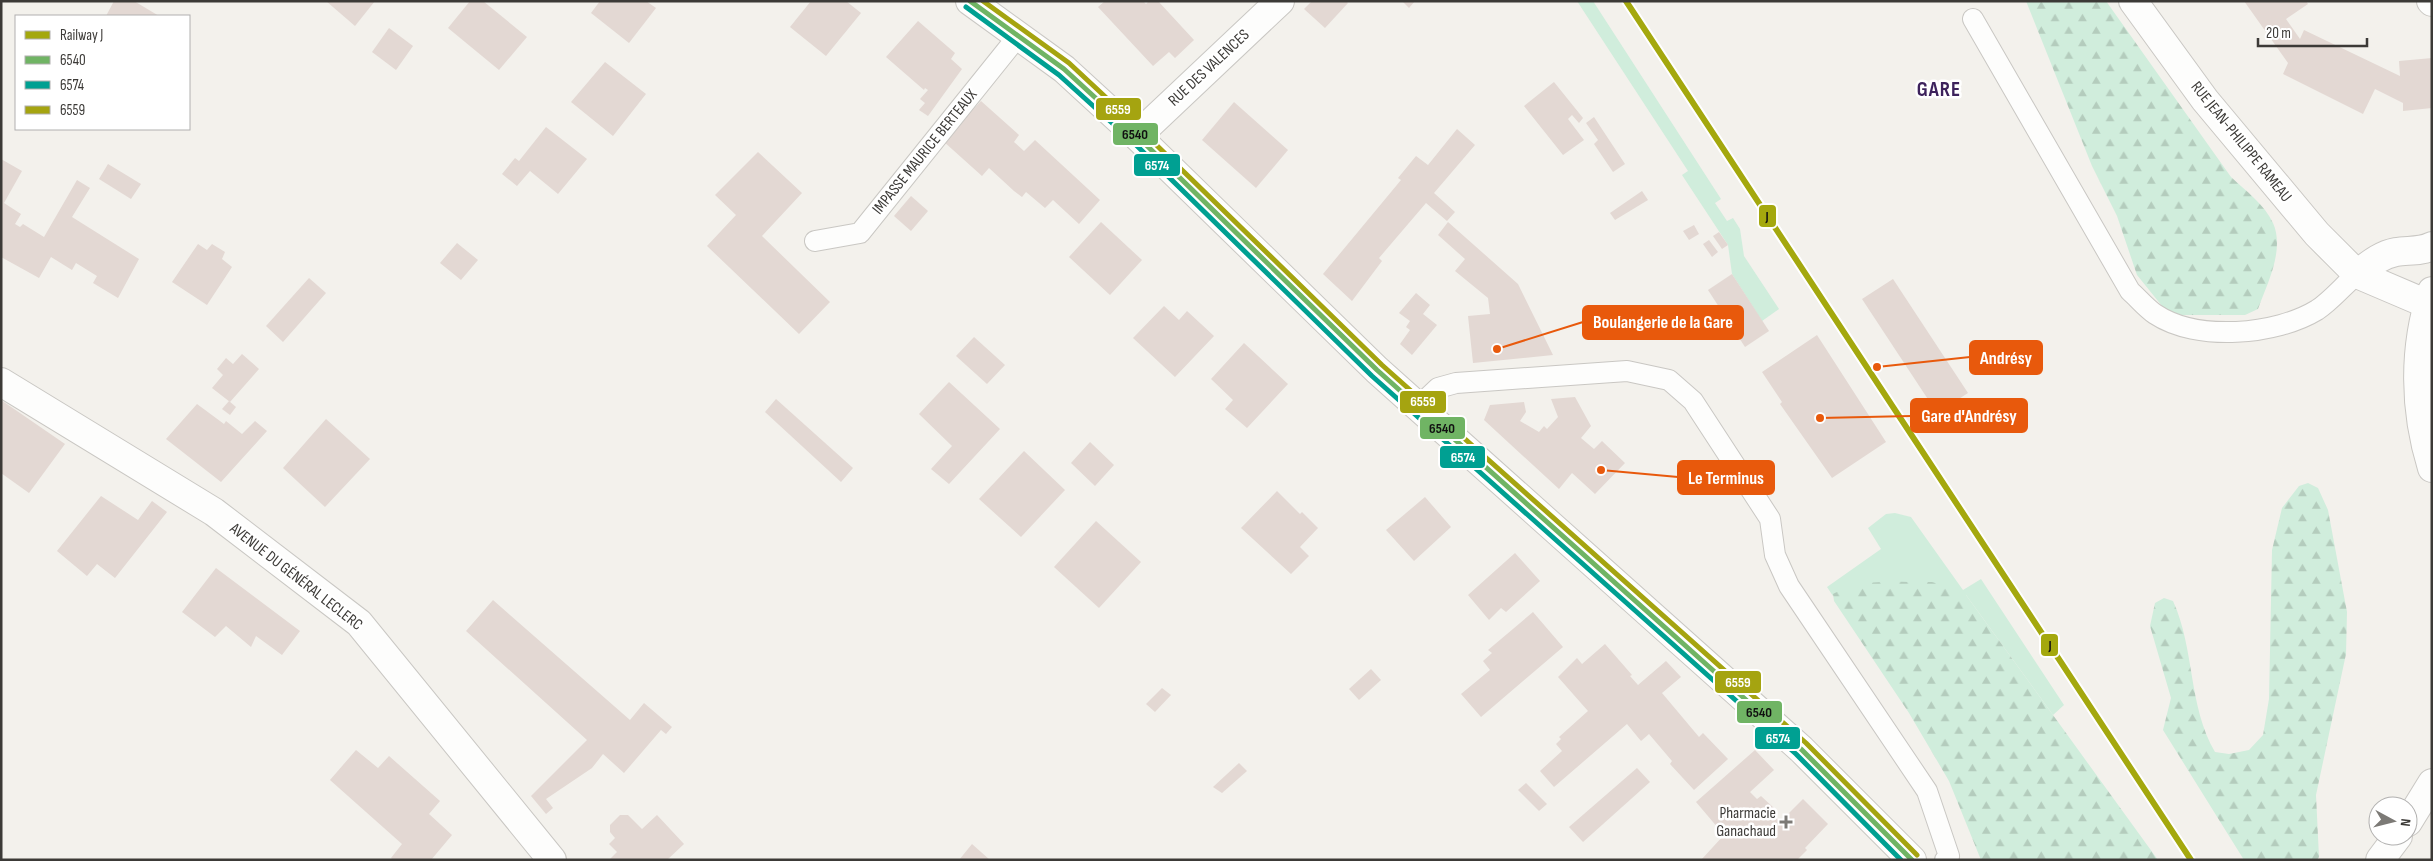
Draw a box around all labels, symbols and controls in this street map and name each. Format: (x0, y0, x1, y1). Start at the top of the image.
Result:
legend (15, 15, 190, 130)
scale bar (2258, 15, 2367, 47)
text: 20 m (2266, 24, 2291, 43)
text: Railway J (60, 26, 103, 45)
street label: RUE DES VALENCES (1165, 26, 1253, 110)
text: 6540 (60, 51, 86, 70)
text: 6574 (60, 76, 84, 95)
district label: GARE (1917, 77, 1961, 102)
street label: RUE JEAN-PHILIPPE RAMEAU (2187, 78, 2295, 206)
street label: IMPASSE MAURICE BERTEAUX (869, 85, 981, 218)
line badge: 6559 (1095, 97, 1142, 121)
text: 6559 (60, 101, 85, 120)
text: 6559 (1105, 101, 1131, 118)
line badge: 6540 (1112, 122, 1159, 146)
text: 6540 (1122, 126, 1148, 143)
line badge: 6574 (1133, 153, 1181, 177)
text: 6574 (1145, 157, 1170, 174)
line badge: J (1758, 204, 1777, 228)
text: J (1764, 208, 1769, 225)
callout: Boulangerie de la Gare (1583, 306, 1743, 339)
text: Boulangerie de la Gare (1593, 312, 1733, 333)
callout: Andrésy (1970, 341, 2042, 374)
text: Andrésy (1979, 348, 2033, 369)
line badge: 6559 (1399, 390, 1447, 414)
text: 6559 (1410, 393, 1436, 410)
callout: Gare d'Andrésy (1911, 399, 2027, 432)
text: Gare d'Andrésy (1921, 406, 2017, 427)
line badge: 6540 (1419, 416, 1466, 440)
text: 6540 (1429, 420, 1455, 437)
line badge: 6574 (1439, 445, 1486, 469)
text: 6574 (1451, 449, 1476, 466)
callout: Le Terminus (1678, 461, 1774, 494)
text: Le Terminus (1688, 468, 1764, 489)
street label: AVENUE DU GÉNÉRAL LECLERC (225, 519, 366, 635)
line badge: J (2040, 633, 2059, 657)
text: J (2047, 637, 2052, 654)
line badge: 6559 (1714, 670, 1762, 694)
text: 6559 (1725, 674, 1751, 691)
line badge: 6540 (1736, 700, 1783, 724)
text: 6540 (1746, 704, 1772, 721)
line badge: 6574 (1754, 726, 1801, 750)
text: 6574 (1766, 730, 1791, 747)
north arrow (2368, 796, 2418, 846)
place label: Pharmacie Ganachaud (1716, 804, 1776, 841)
marker: Pharmacie Ganachaud (1780, 816, 1792, 828)
text: N (2397, 818, 2414, 827)

